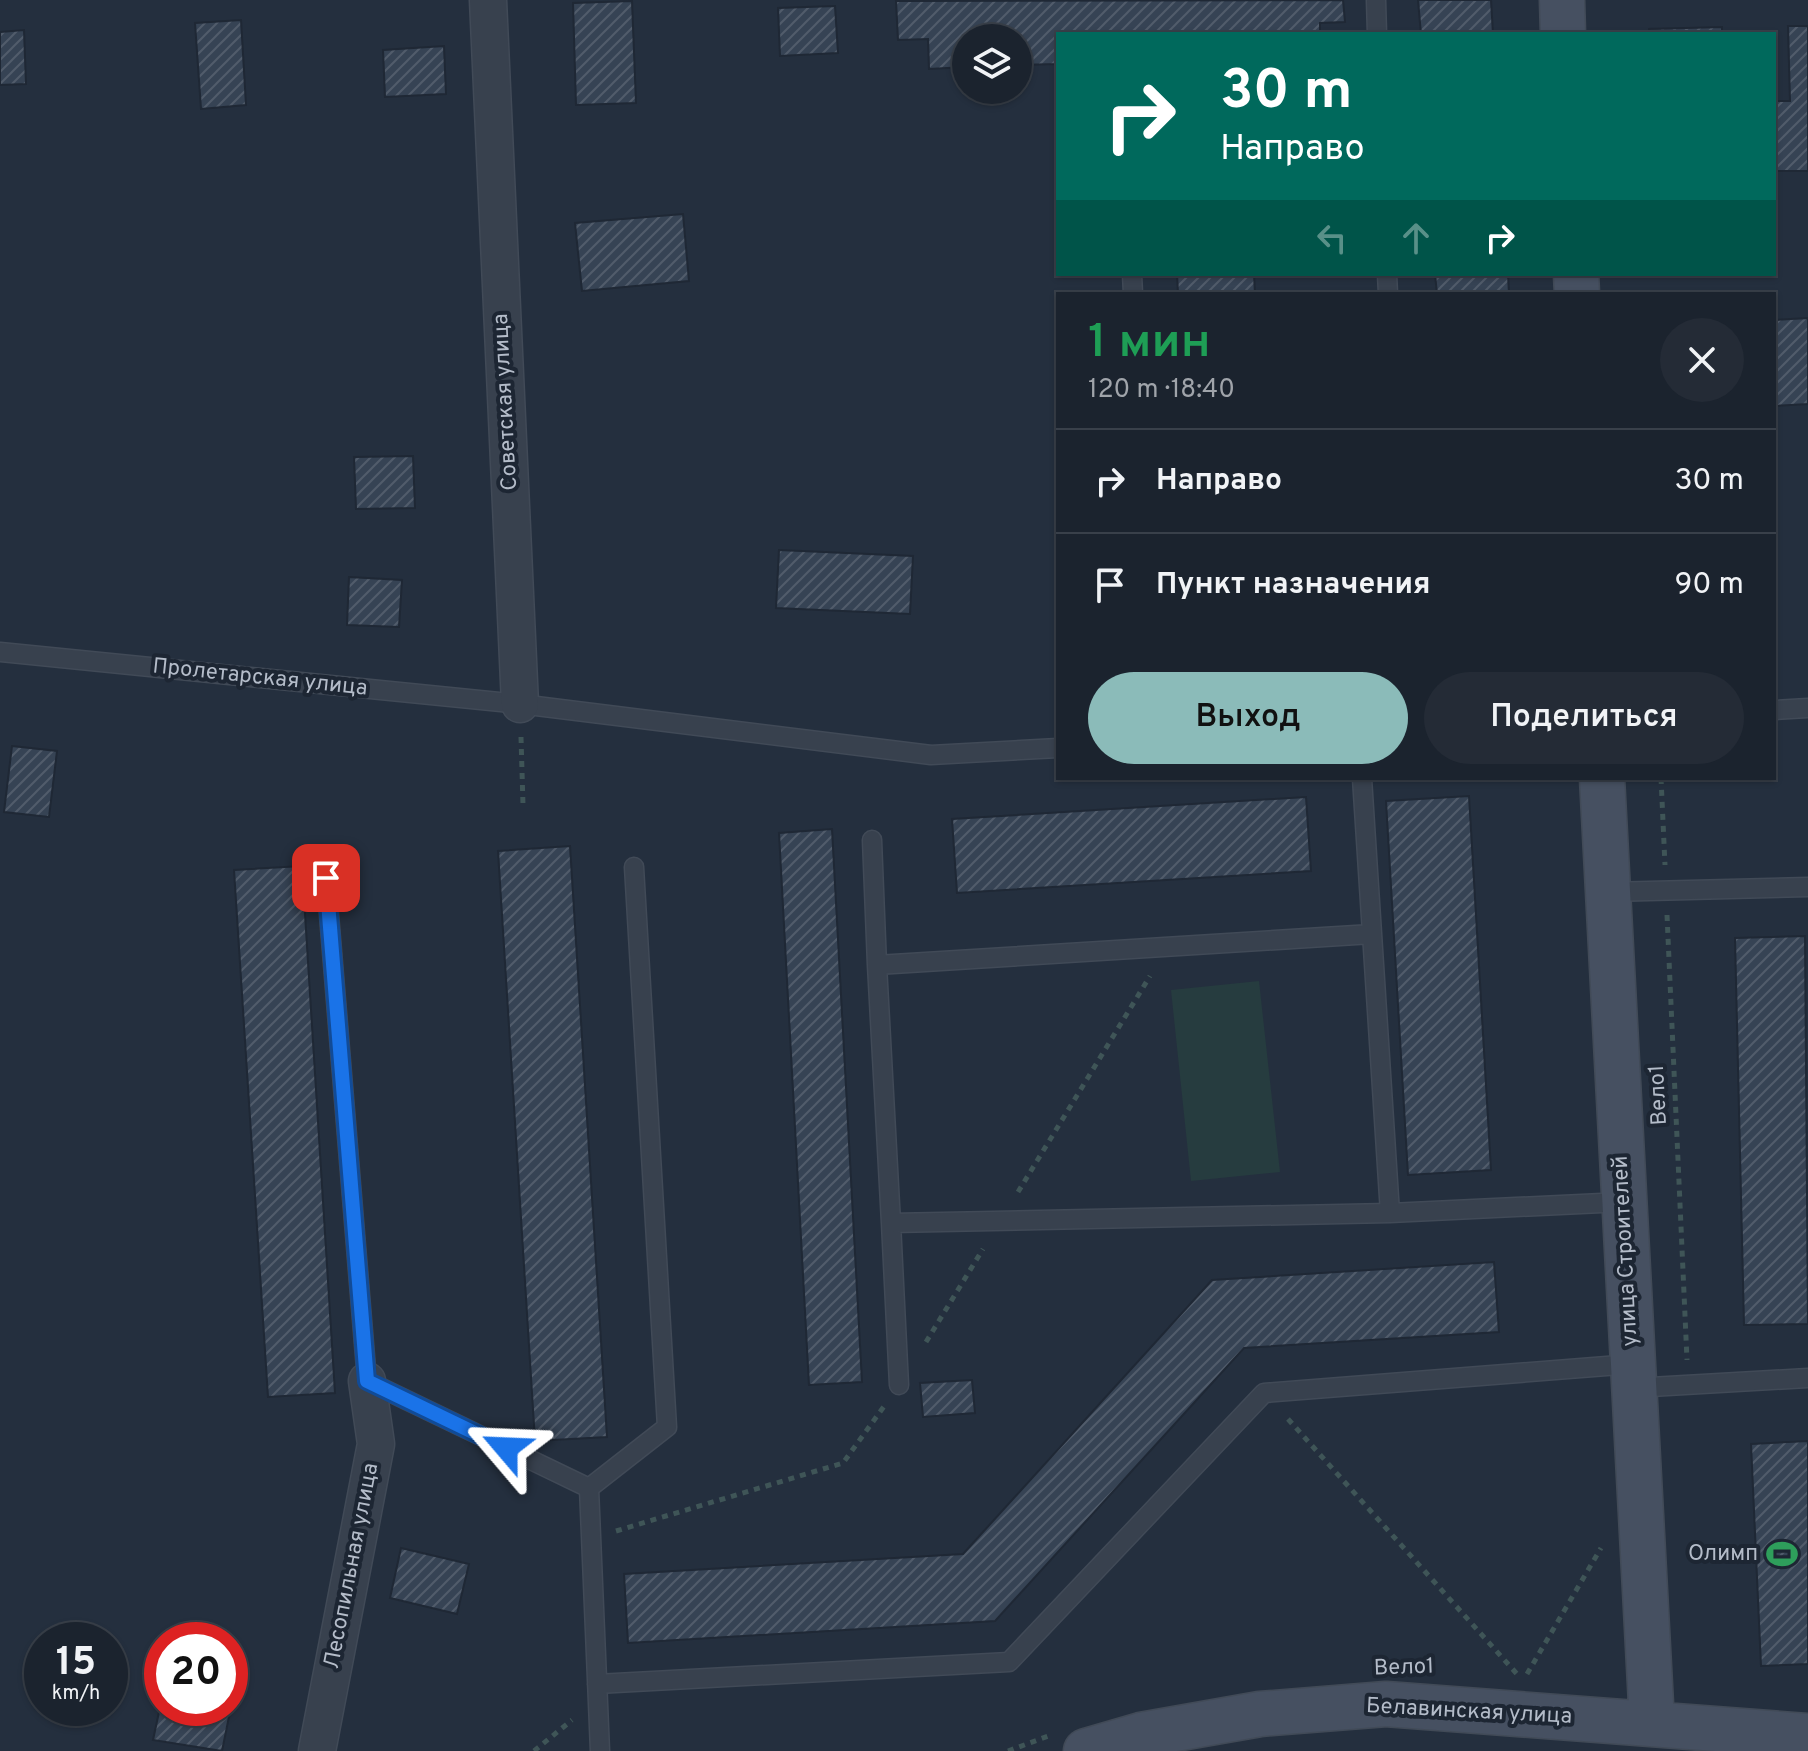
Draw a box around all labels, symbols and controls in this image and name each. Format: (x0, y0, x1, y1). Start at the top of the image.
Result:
map controls (952, 24, 1032, 104)
button: layers (952, 24, 1032, 104)
text: 30 m (1220, 58, 1353, 128)
icon: right (1088, 64, 1192, 168)
text: Направо (1220, 127, 1365, 173)
icon: left (1310, 216, 1354, 260)
icon: ahead (1394, 216, 1438, 260)
icon: right (1478, 216, 1522, 260)
street label: Советская улица (488, 313, 524, 491)
text: 1 мин (1088, 314, 1211, 374)
button: close (1660, 318, 1744, 402)
text: 120 m · 18:40 (1088, 374, 1235, 407)
icon: right (1088, 459, 1132, 503)
text: Направо (1156, 463, 1282, 500)
text: 30 m (1675, 463, 1744, 500)
icon: arrive (1088, 563, 1132, 607)
text: Пункт назначения (1156, 567, 1430, 604)
text: 90 m (1675, 567, 1744, 604)
street label: Пролетарская улица (151, 653, 369, 703)
button: Выход (1088, 672, 1408, 764)
button: Поделиться (1424, 672, 1744, 764)
pin (292, 844, 360, 912)
icon: arrive (304, 856, 348, 900)
street label: Вело1 (1644, 1064, 1674, 1126)
street label: улица Строителей (1608, 1155, 1644, 1347)
position arrow (464, 1406, 548, 1490)
street label: Лесопильная улица (319, 1461, 385, 1671)
sports icon: Олимп (1765, 1537, 1799, 1571)
place label: Олимп (1688, 1541, 1758, 1568)
speed limit sign: 20 (144, 1622, 248, 1726)
text: 15 (56, 1639, 96, 1689)
street label: Вело1 (1373, 1653, 1435, 1683)
text: km/h (52, 1681, 100, 1707)
street label: Белавинская улица (1365, 1693, 1573, 1731)

